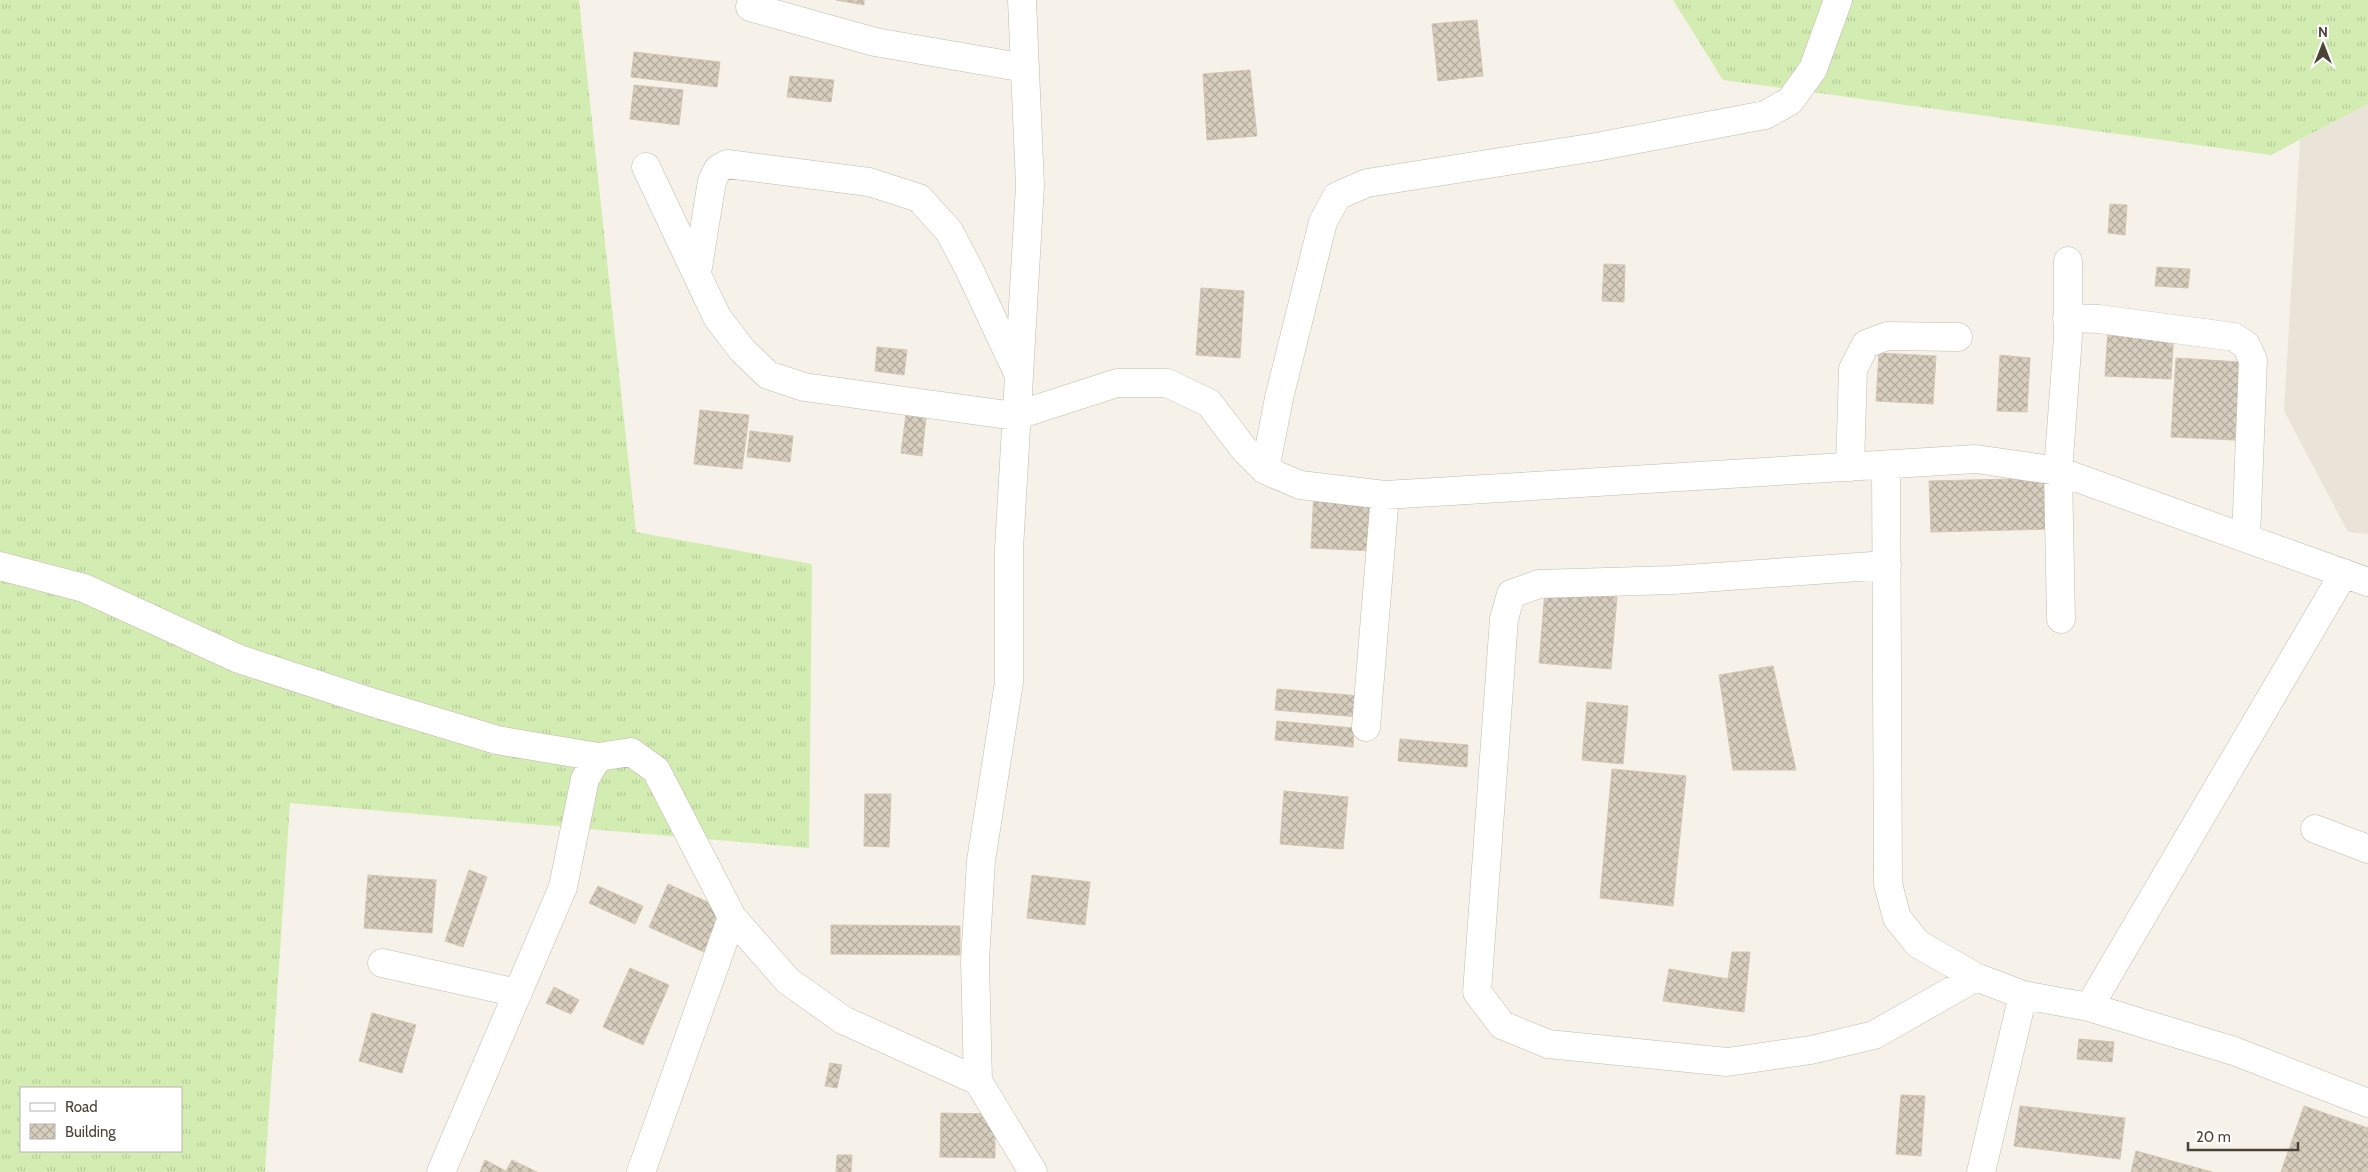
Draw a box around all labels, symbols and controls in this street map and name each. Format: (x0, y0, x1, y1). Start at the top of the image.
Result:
north arrow (2298, 20, 2348, 70)
text: N (2318, 23, 2328, 41)
legend (20, 1087, 182, 1152)
text: Road (65, 1098, 98, 1116)
scale bar (2188, 1120, 2298, 1152)
text: Building (65, 1123, 116, 1141)
text: 20 m (2196, 1128, 2231, 1146)

